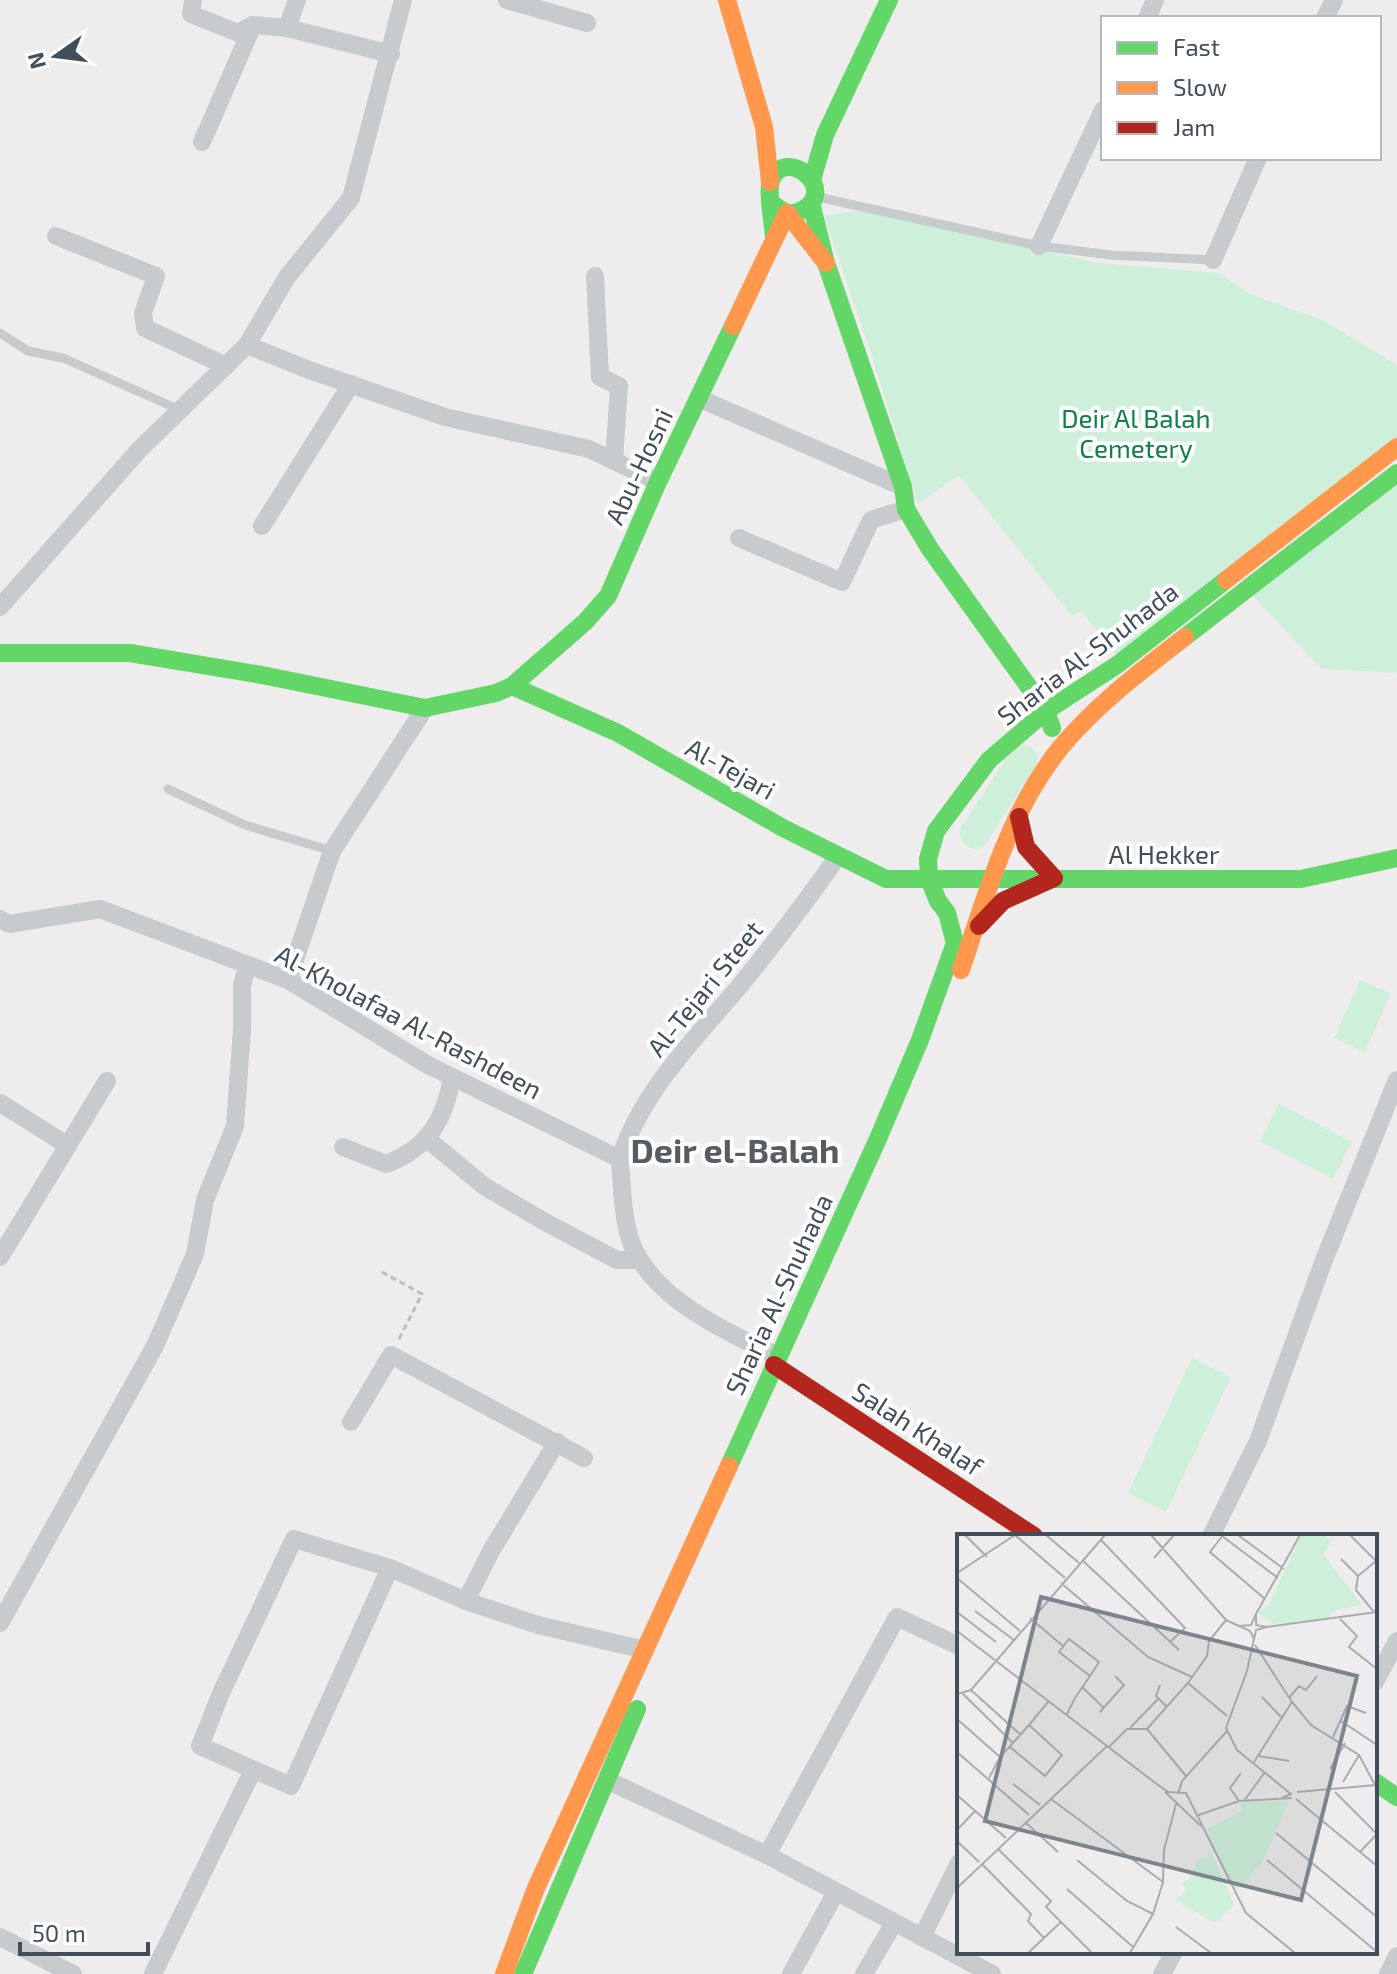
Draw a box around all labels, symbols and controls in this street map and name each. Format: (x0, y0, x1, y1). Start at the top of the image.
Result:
north arrow (16, 16, 96, 96)
legend (1101, 16, 1381, 160)
text: Fast (1173, 32, 1220, 61)
text: N (21, 50, 50, 72)
text: Slow (1173, 72, 1227, 101)
text: Jam (1173, 112, 1215, 141)
park label: Deir Al Balah Cemetery (1061, 402, 1211, 463)
street label: Abu-Hosni (598, 403, 678, 529)
street label: Sharia Al-Shuhada (991, 575, 1183, 731)
street label: Al-Tejari (681, 731, 781, 805)
street label: Al Hekker (1109, 838, 1219, 869)
street label: Al-Tejari Steet (640, 914, 768, 1062)
street label: Al-Kholafaa Al-Rashdeen (270, 937, 548, 1105)
district label: Deir el-Balah (631, 1129, 839, 1170)
street label: Sharia Al-Shuhada (718, 1189, 838, 1399)
street label: Salah Khalaf (847, 1375, 990, 1482)
inset map (957, 1534, 1377, 1954)
scale bar (20, 1906, 148, 1956)
text: 50 m (32, 1918, 86, 1947)

